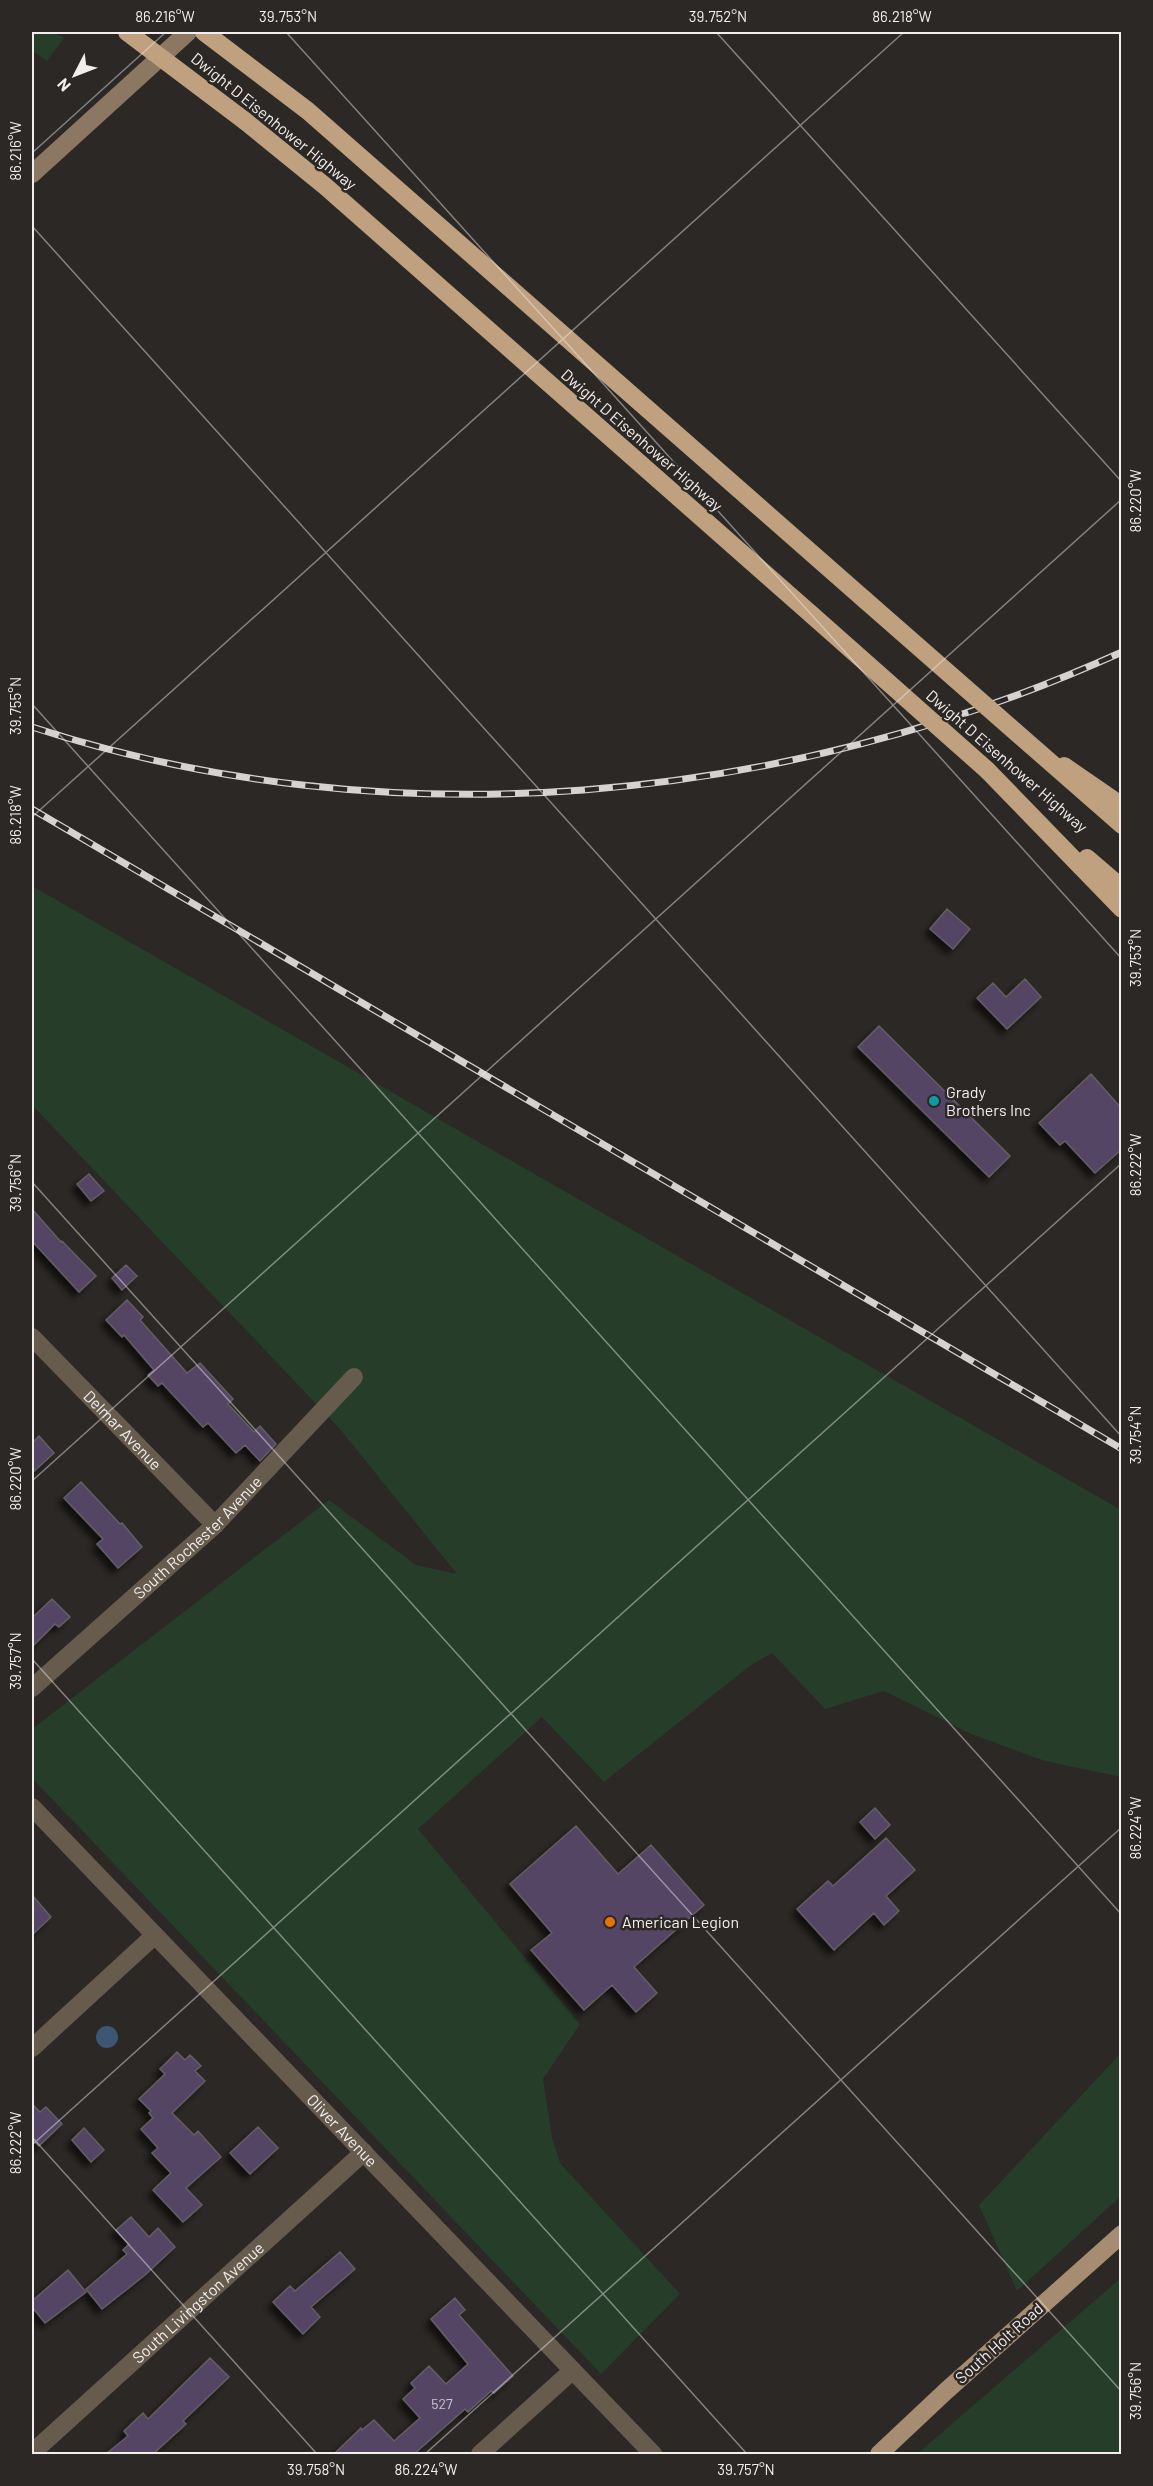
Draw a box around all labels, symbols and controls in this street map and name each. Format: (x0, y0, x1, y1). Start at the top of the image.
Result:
text: 86.216°W (135, 7, 195, 25)
text: 39.753°N (259, 7, 317, 25)
text: 39.752°N (689, 7, 747, 25)
text: 86.218°W (872, 7, 932, 25)
north arrow (45, 45, 105, 105)
street label: Dwight D Eisenhower Highway (188, 48, 361, 194)
text: N (53, 75, 74, 96)
text: 86.216°W (6, 121, 24, 181)
street label: Dwight D Eisenhower Highway (558, 364, 727, 515)
text: 86.220°W (1126, 469, 1144, 533)
text: 39.755°N (6, 677, 24, 735)
street label: Dwight D Eisenhower Highway (923, 685, 1092, 836)
text: 86.218°W (6, 785, 24, 845)
text: 39.753°N (1126, 929, 1144, 987)
place label: Grady Brothers Inc (946, 1082, 1031, 1119)
marker: Grady Brothers Inc (927, 1094, 941, 1108)
text: 86.222°W (1126, 1134, 1144, 1196)
text: 39.756°N (6, 1154, 24, 1212)
street label: Delmar Avenue (80, 1386, 166, 1473)
text: 39.754°N (1126, 1406, 1144, 1464)
text: 86.220°W (6, 1447, 24, 1511)
street label: South Rochester Avenue (129, 1472, 265, 1602)
text: 39.757°N (6, 1632, 24, 1690)
text: 86.224°W (1126, 1797, 1144, 1859)
place label: American Legion (622, 1912, 739, 1931)
marker: American Legion (603, 1915, 617, 1929)
street label: Oliver Avenue (303, 2090, 382, 2170)
text: 86.222°W (6, 2112, 24, 2174)
street label: South Livingston Avenue (128, 2238, 267, 2367)
street label: South Holt Road (951, 2298, 1046, 2387)
text: 39.756°N (1126, 2362, 1144, 2420)
house number: 527 (431, 2395, 453, 2412)
text: 39.758°N (287, 2460, 345, 2478)
text: 86.224°W (395, 2460, 457, 2478)
text: 39.757°N (717, 2460, 775, 2478)

